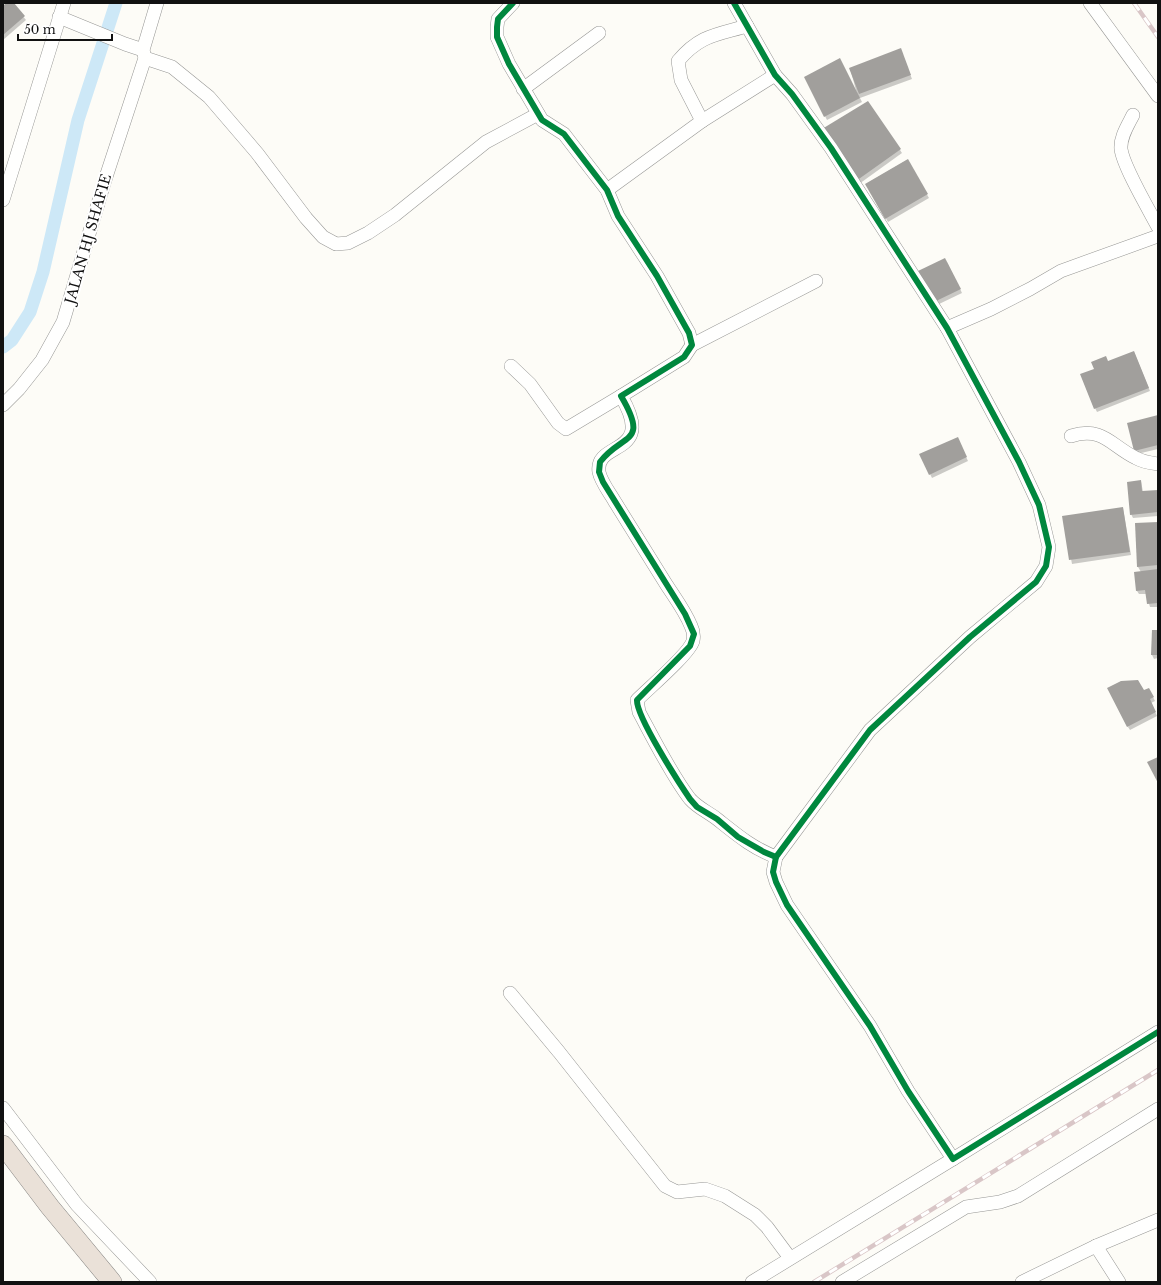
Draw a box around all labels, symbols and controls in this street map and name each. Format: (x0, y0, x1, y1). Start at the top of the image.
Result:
scale bar (18, 16, 112, 42)
text: 50 m (24, 22, 56, 37)
street label: JALAN HJ SHAFIE (60, 172, 115, 308)

